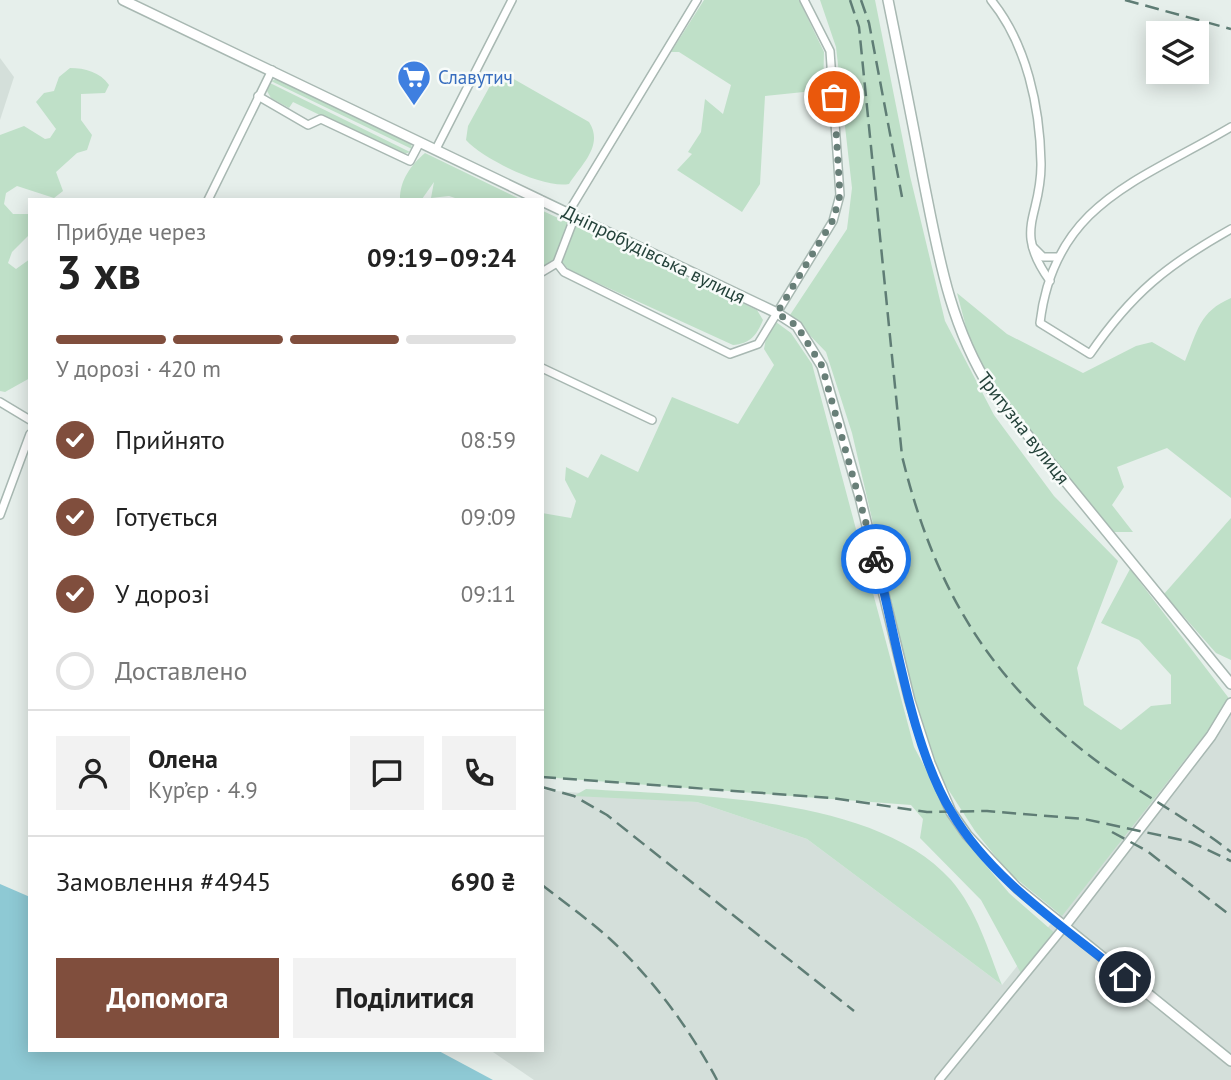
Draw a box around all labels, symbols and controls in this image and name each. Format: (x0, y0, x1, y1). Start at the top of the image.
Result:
map controls (1146, 21, 1209, 84)
button: layers (1146, 21, 1209, 84)
supermarket icon: Славутич (395, 58, 433, 107)
place label: Славутич (438, 65, 513, 89)
pin (804, 67, 864, 127)
icon: bag (815, 78, 853, 116)
street label: Дніпробудівська вулиця (559, 199, 749, 309)
text: Прибуде через (56, 217, 206, 246)
text: 09:19–09:24 (367, 241, 516, 274)
text: 3 хв (56, 242, 141, 302)
text: У дорозі · 420 m (56, 354, 221, 383)
street label: Тритузна вулиця (973, 367, 1075, 489)
icon: check (56, 421, 94, 459)
text: Прийнято (115, 423, 225, 456)
text: 08:59 (461, 425, 516, 454)
icon: check (56, 498, 94, 536)
text: Готується (115, 500, 218, 533)
text: 09:09 (461, 502, 516, 531)
courier (841, 524, 911, 594)
icon: bike (857, 540, 895, 578)
icon: check (56, 575, 94, 613)
text: У дорозі (115, 577, 210, 610)
text: 09:11 (461, 579, 516, 608)
text: Доставлено (115, 654, 248, 687)
button: person (56, 736, 130, 810)
button: chat (350, 736, 424, 810)
button: phone (442, 736, 516, 810)
text: Олена (148, 742, 218, 775)
text: Кур’єр · 4.9 (148, 775, 258, 804)
text: Замовлення #4945 (56, 865, 271, 898)
text: 690 ₴ (450, 865, 516, 898)
pin (1095, 947, 1155, 1007)
button: Допомога (56, 958, 279, 1038)
button: Поділитися (293, 958, 516, 1038)
icon: home (1106, 958, 1144, 996)

